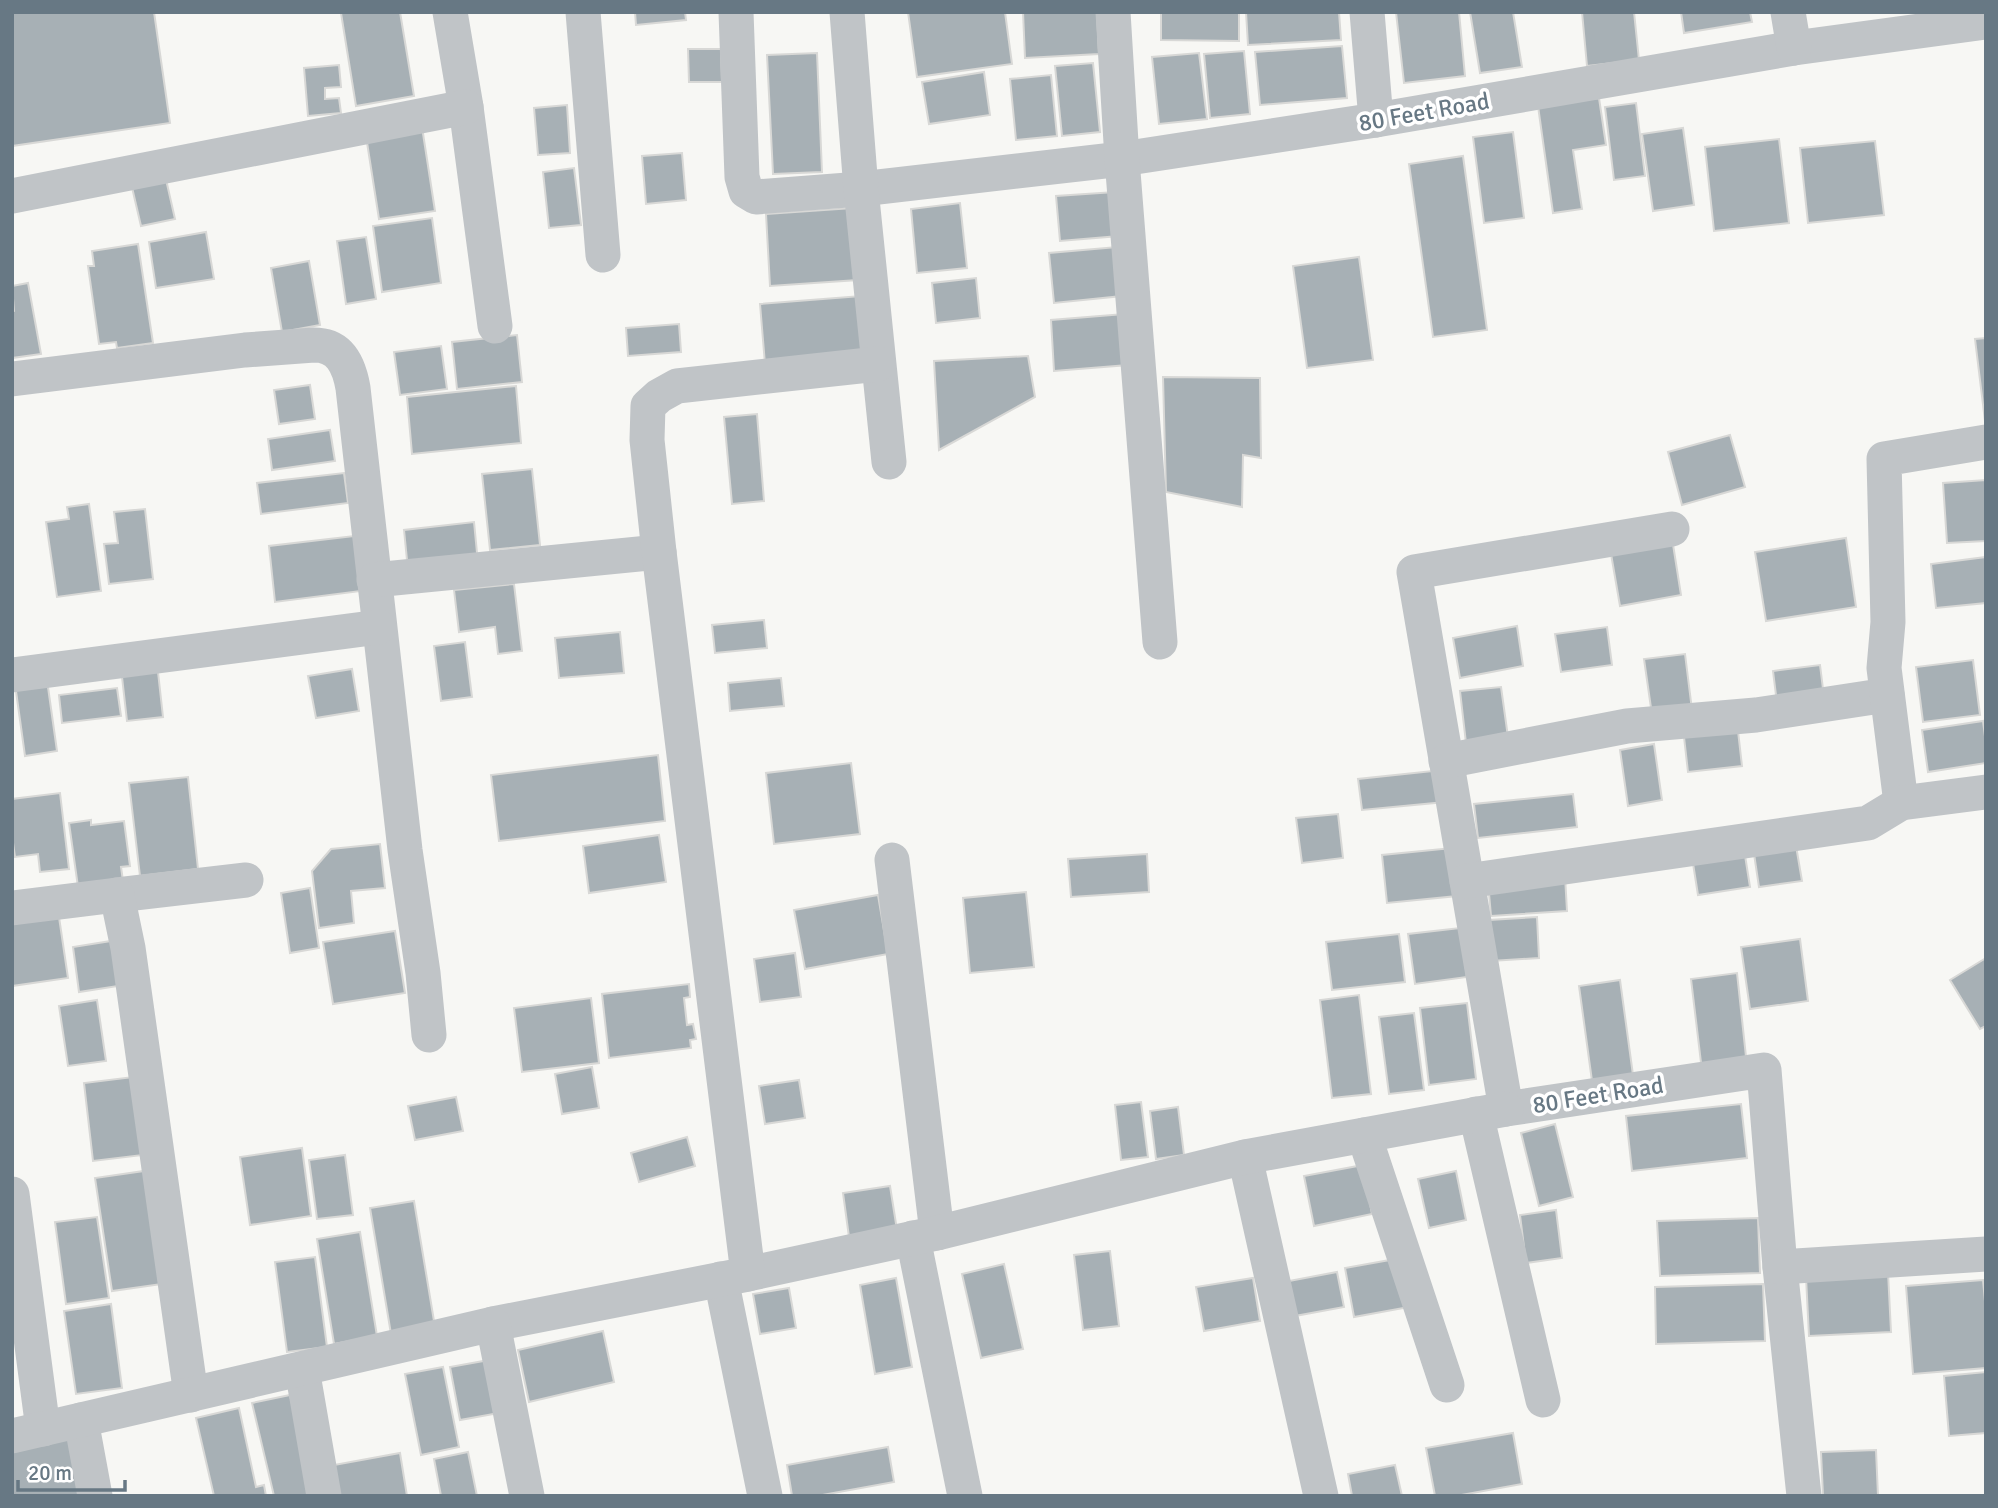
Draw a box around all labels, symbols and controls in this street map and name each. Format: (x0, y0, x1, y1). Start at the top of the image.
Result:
street label: 80 Feet Road (1356, 86, 1492, 138)
street label: 80 Feet Road (1530, 1070, 1666, 1120)
scale bar (18, 1448, 124, 1492)
text: 20 m (28, 1460, 72, 1486)

